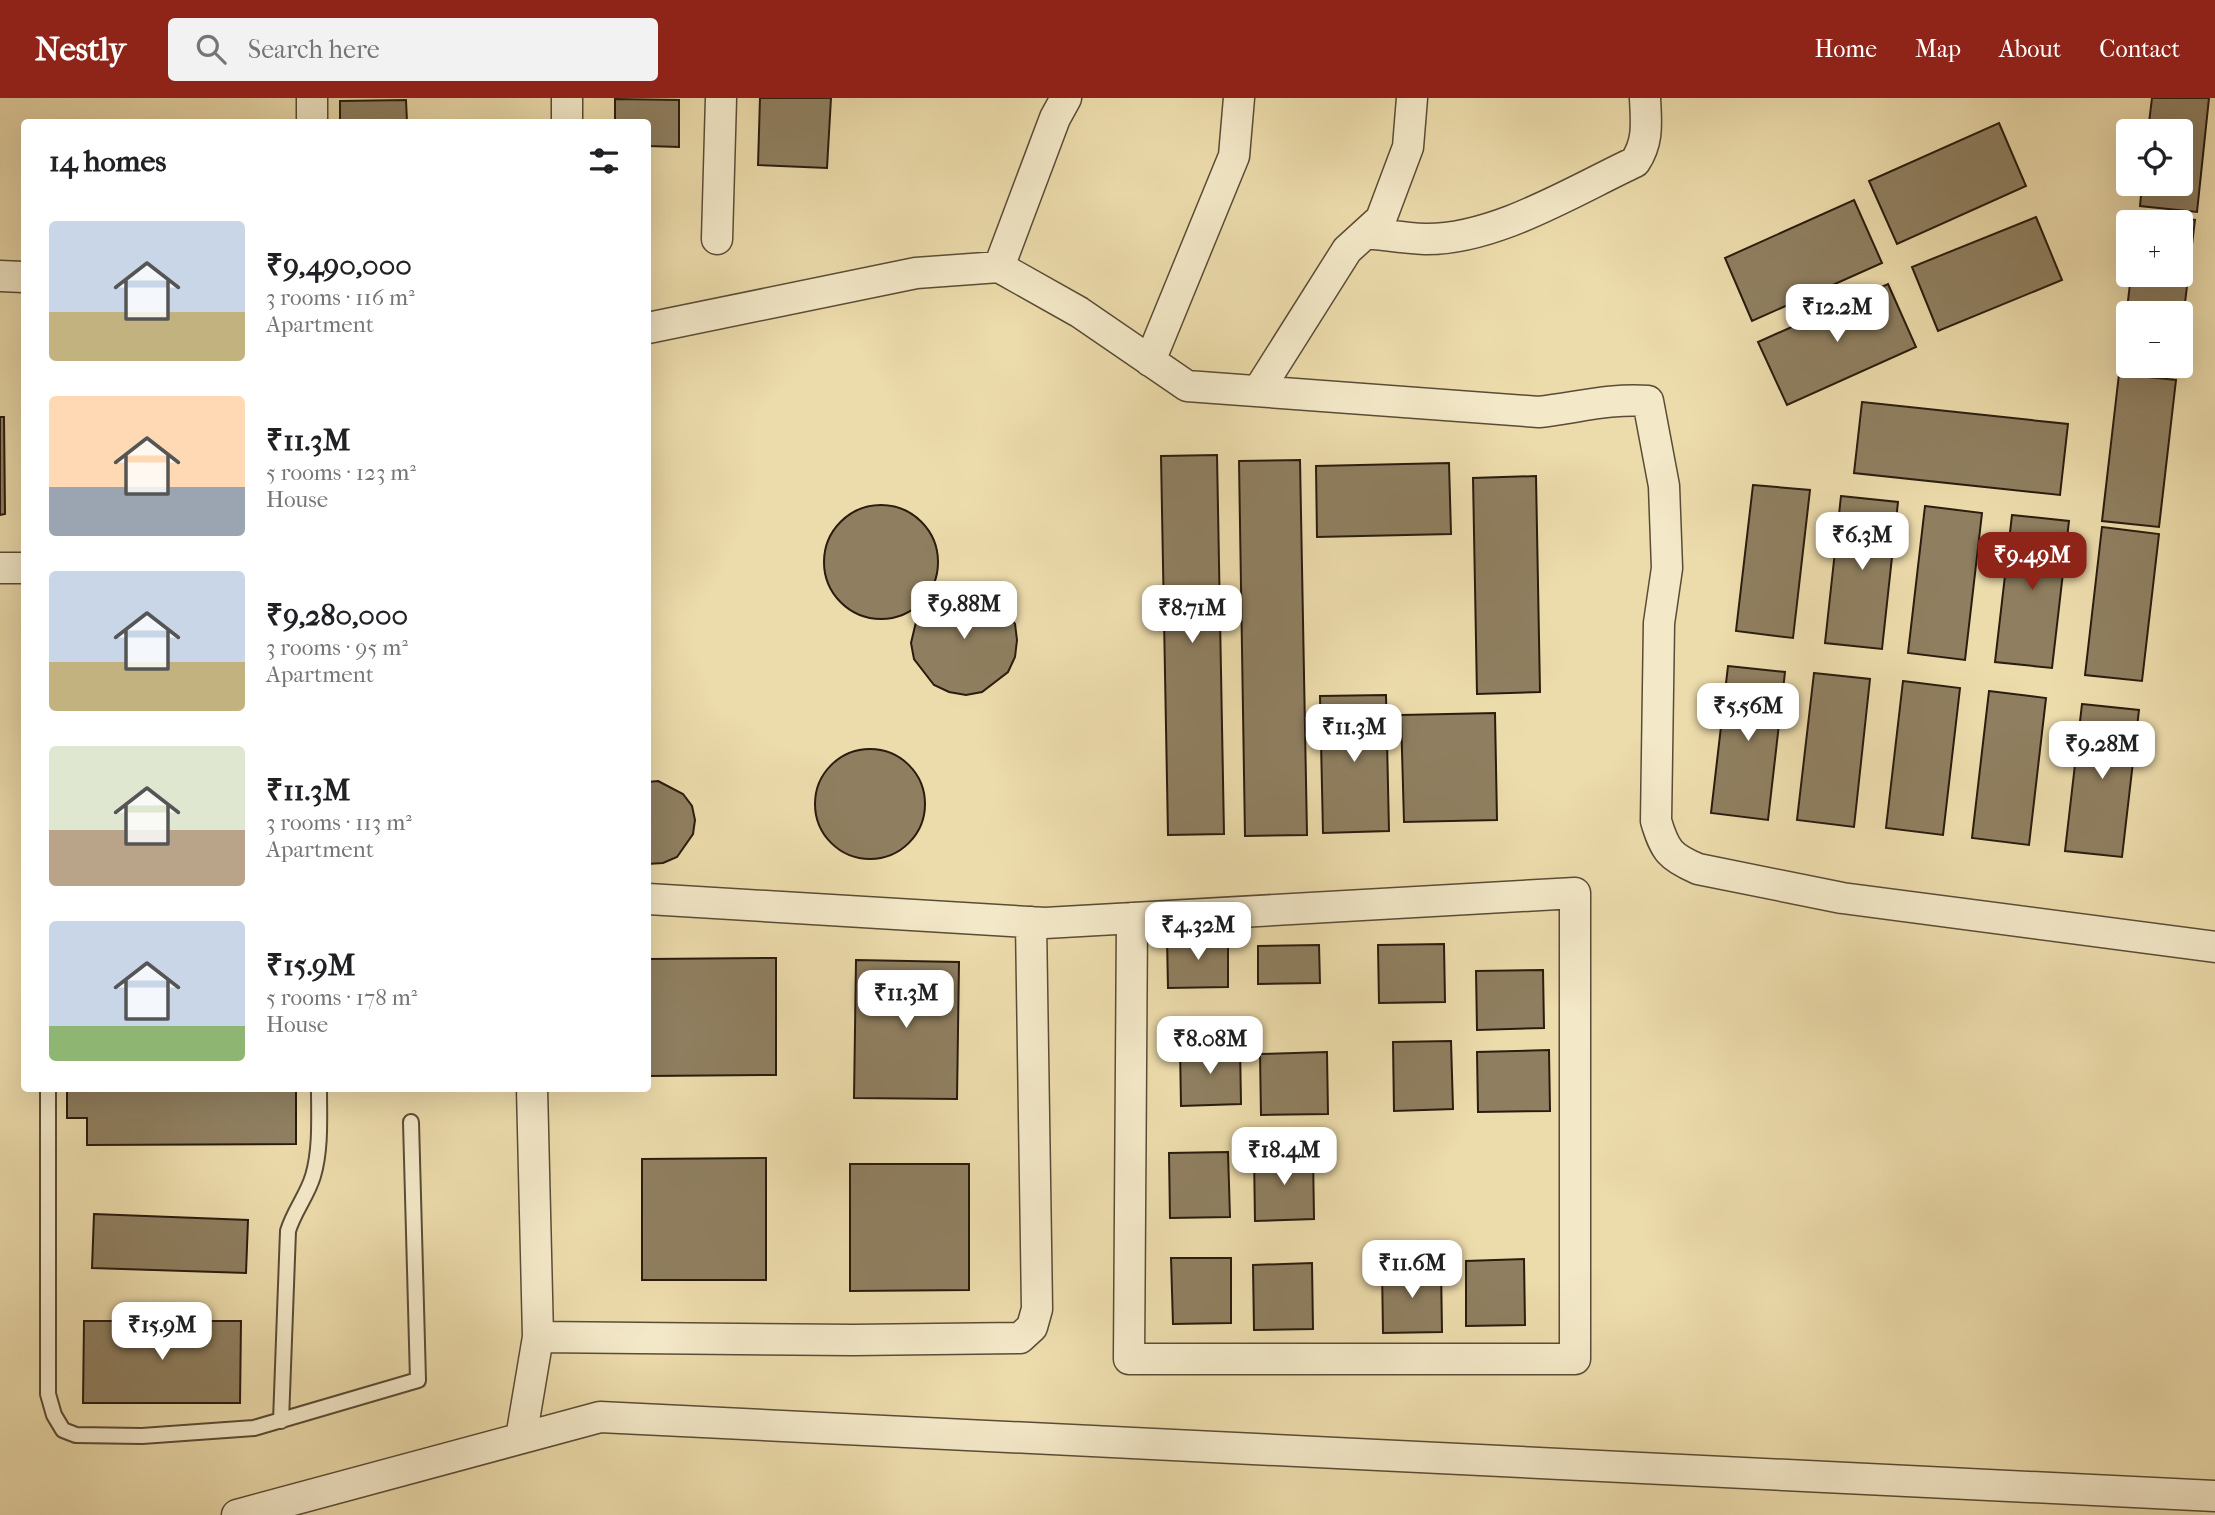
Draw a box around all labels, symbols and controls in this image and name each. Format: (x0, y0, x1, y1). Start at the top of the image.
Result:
search box (168, 18, 658, 81)
text: Nestly (35, 30, 126, 69)
icon: search (192, 30, 230, 68)
text: Search here (248, 34, 380, 65)
text: Home (1815, 35, 1877, 63)
text: Map (1915, 35, 1961, 63)
text: About (1999, 35, 2061, 63)
text: Contact (2099, 35, 2180, 63)
map controls (2116, 119, 2193, 378)
button: locate (2116, 119, 2193, 196)
icon: filters (585, 142, 623, 180)
text: 14 homes (49, 144, 166, 179)
button: + (2116, 210, 2193, 287)
text: ₹9,490,000 (266, 248, 412, 283)
icon: home (105, 249, 189, 333)
text: 3 rooms · 116 m² (266, 284, 415, 311)
pin: ₹12.2M (1780, 285, 1894, 344)
text: ₹12.2M (1802, 293, 1872, 320)
button: − (2116, 301, 2193, 378)
text: Apartment (266, 311, 374, 338)
text: ₹11.3M (266, 423, 350, 458)
icon: home (105, 424, 189, 508)
text: 5 rooms · 123 m² (266, 459, 416, 486)
text: House (266, 486, 328, 513)
pin: ₹6.3M (1813, 512, 1911, 572)
text: ₹6.3M (1832, 521, 1892, 548)
pin: ₹9.49M (1975, 532, 2089, 592)
text: ₹9.49M (1994, 541, 2070, 568)
pin: ₹9.88M (907, 582, 1021, 641)
pin: ₹8.71M (1135, 586, 1249, 645)
text: ₹9.88M (927, 590, 1001, 617)
text: ₹8.71M (1158, 594, 1226, 621)
text: ₹9,280,000 (266, 598, 408, 633)
icon: home (105, 599, 189, 683)
text: 3 rooms · 95 m² (266, 634, 408, 661)
text: Apartment (266, 661, 374, 688)
pin: ₹5.56M (1691, 684, 1805, 743)
text: ₹5.56M (1713, 692, 1783, 719)
pin: ₹11.3M (1297, 704, 1411, 764)
text: ₹11.3M (1322, 713, 1386, 740)
pin: ₹9.28M (2045, 722, 2159, 781)
text: ₹9.28M (2065, 730, 2139, 757)
text: ₹11.3M (266, 773, 350, 808)
icon: home (105, 774, 189, 858)
text: 3 rooms · 113 m² (266, 809, 412, 836)
text: Apartment (266, 836, 374, 863)
pin: ₹4.32M (1141, 902, 1255, 962)
text: ₹4.32M (1161, 911, 1235, 938)
text: ₹15.9M (266, 948, 355, 983)
icon: home (105, 949, 189, 1033)
pin: ₹11.3M (849, 970, 963, 1030)
text: ₹11.3M (874, 979, 938, 1006)
text: 5 rooms · 178 m² (266, 984, 417, 1011)
text: House (266, 1011, 328, 1038)
pin: ₹8.08M (1153, 1016, 1267, 1076)
text: ₹8.08M (1173, 1025, 1247, 1052)
pin: ₹18.4M (1227, 1128, 1341, 1187)
text: ₹18.4M (1248, 1136, 1320, 1163)
pin: ₹11.6M (1355, 1240, 1469, 1300)
text: ₹11.6M (1378, 1249, 1446, 1276)
pin: ₹15.9M (105, 1302, 219, 1362)
text: ₹15.9M (128, 1311, 196, 1338)

